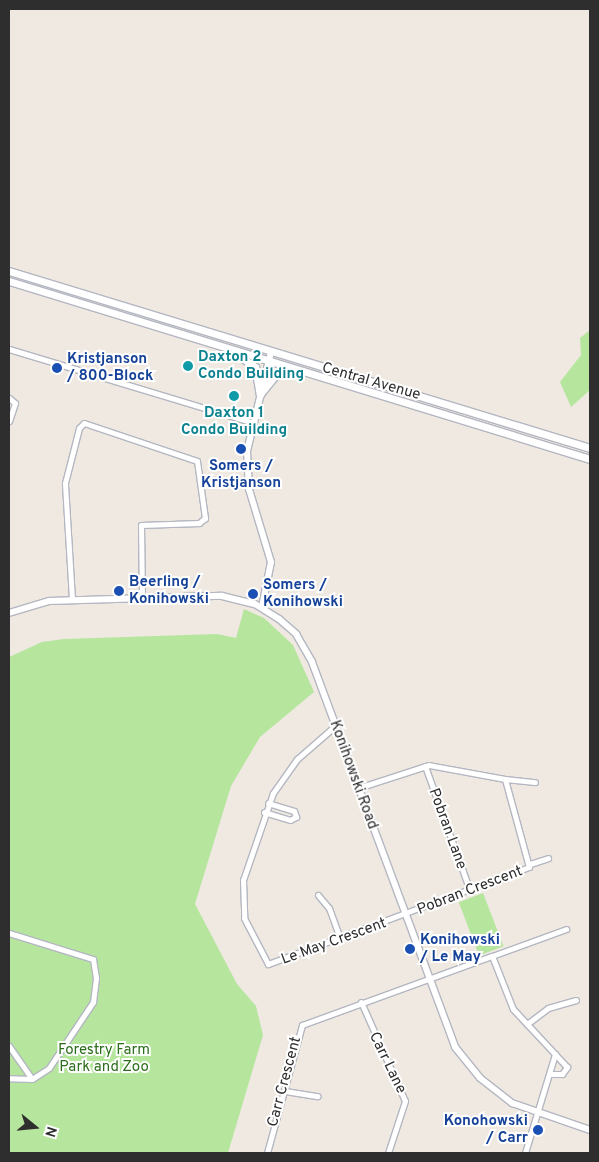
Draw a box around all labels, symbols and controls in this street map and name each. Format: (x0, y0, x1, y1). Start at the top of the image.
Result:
place label: Daxton 2 Condo Building (198, 348, 304, 383)
place label: Kristjanson / 800-Block (67, 350, 153, 385)
street label: Central Avenue (319, 359, 423, 405)
marker: Daxton 2 Condo Building (182, 360, 194, 372)
marker: Kristjanson / 800-Block (51, 362, 63, 374)
marker: Daxton 1 Condo Building (228, 390, 240, 402)
place label: Daxton 1 Condo Building (181, 404, 287, 439)
marker: Somers / Kristjanson (235, 443, 247, 455)
place label: Somers / Kristjanson (201, 457, 281, 492)
place label: Beerling / Konihowski (129, 573, 209, 608)
place label: Somers / Konihowski (263, 576, 343, 611)
marker: Beerling / Konihowski (113, 585, 125, 597)
marker: Somers / Konihowski (247, 588, 259, 600)
street label: Konihowski Road (325, 718, 381, 832)
street label: Pobran Lane (424, 786, 470, 872)
street label: Pobran Crescent (415, 863, 525, 919)
street label: Le May Crescent (279, 915, 389, 969)
place label: Konihowski / Le May (420, 931, 500, 966)
marker: Konihowski / Le May (404, 943, 416, 955)
street label: Carr Lane (364, 1029, 410, 1097)
street label: Carr Crescent (264, 1035, 306, 1129)
park label: Forestry Farm Park and Zoo (58, 1041, 150, 1076)
north arrow (10, 1102, 60, 1152)
place label: Konohowski / Carr (444, 1112, 528, 1147)
text: N (40, 1124, 59, 1139)
marker: Konohowski / Carr (532, 1124, 544, 1136)

